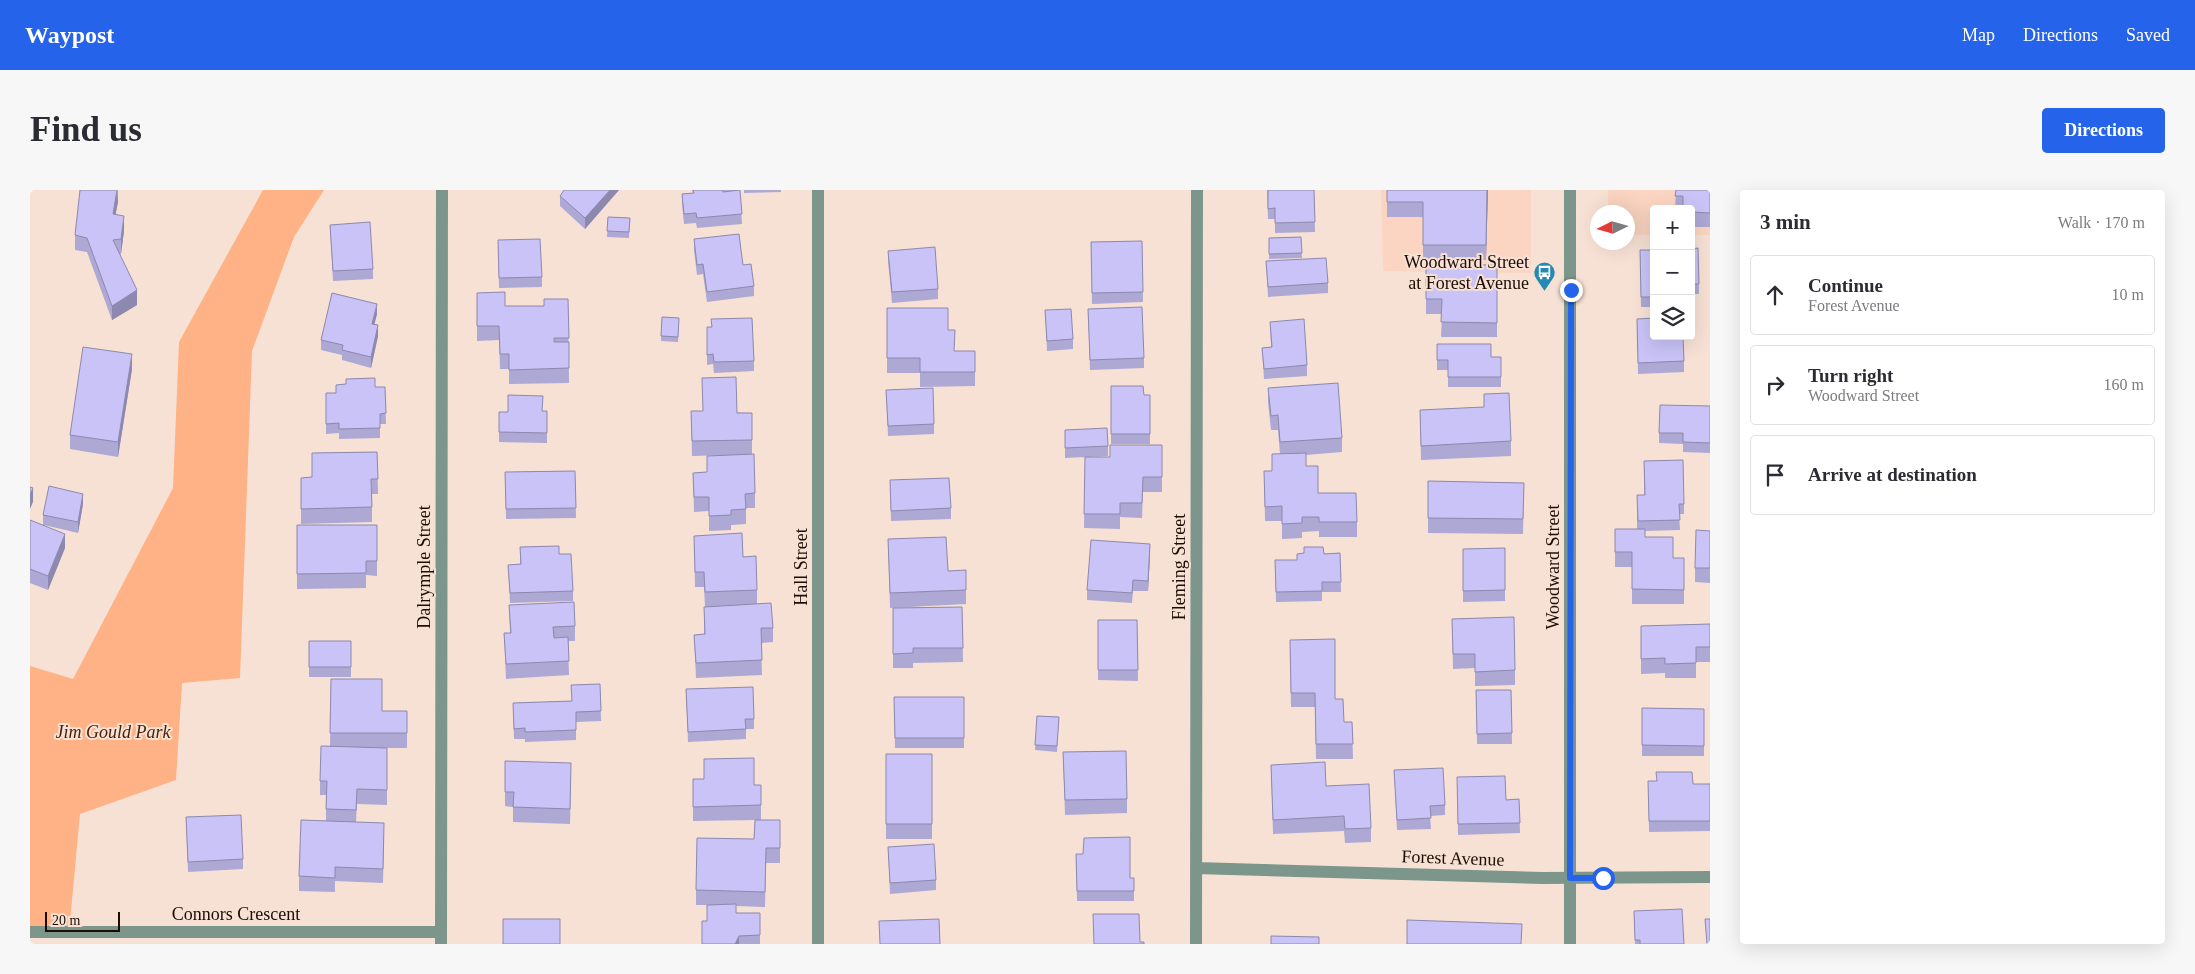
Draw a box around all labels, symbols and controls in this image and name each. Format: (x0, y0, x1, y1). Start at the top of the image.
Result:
text: Waypost (25, 22, 114, 48)
text: Map (1962, 25, 1995, 45)
text: Directions (2023, 25, 2098, 45)
text: Saved (2126, 25, 2170, 45)
button: Directions (2042, 108, 2165, 153)
text: Find us (30, 110, 142, 149)
north arrow (1590, 205, 1635, 250)
map controls (1650, 205, 1695, 340)
button: + (1650, 205, 1695, 250)
text: 3 min (1760, 210, 1811, 234)
text: Walk · 170 m (2058, 214, 2145, 231)
button: − (1650, 250, 1695, 295)
place label: Woodward Street at Forest Avenue (1404, 252, 1529, 293)
bus stop icon: Woodward Street at Forest Avenue (1533, 260, 1557, 291)
text: Continue (1808, 275, 1883, 296)
route end (1560, 279, 1583, 302)
icon: ahead (1761, 281, 1789, 309)
text: 10 m (2112, 286, 2144, 303)
button: layers (1650, 295, 1695, 340)
text: Forest Avenue (1808, 297, 1900, 314)
text: Turn right (1808, 365, 1893, 386)
icon: right (1761, 371, 1789, 399)
text: 160 m (2104, 376, 2144, 393)
text: Woodward Street (1808, 387, 1919, 404)
icon: arrive (1761, 461, 1789, 489)
text: Arrive at destination (1808, 464, 1977, 485)
street label: Woodward Street (1543, 504, 1563, 630)
street label: Dalrymple Street (414, 505, 434, 629)
street label: Fleming Street (1169, 514, 1189, 620)
street label: Hall Street (791, 528, 811, 606)
park label: Jim Gould Park (56, 722, 171, 742)
street label: Forest Avenue (1401, 846, 1505, 870)
route start (1592, 867, 1615, 890)
street label: Connors Crescent (172, 904, 300, 924)
scale bar (45, 909, 120, 932)
text: 20 m (52, 913, 80, 928)

